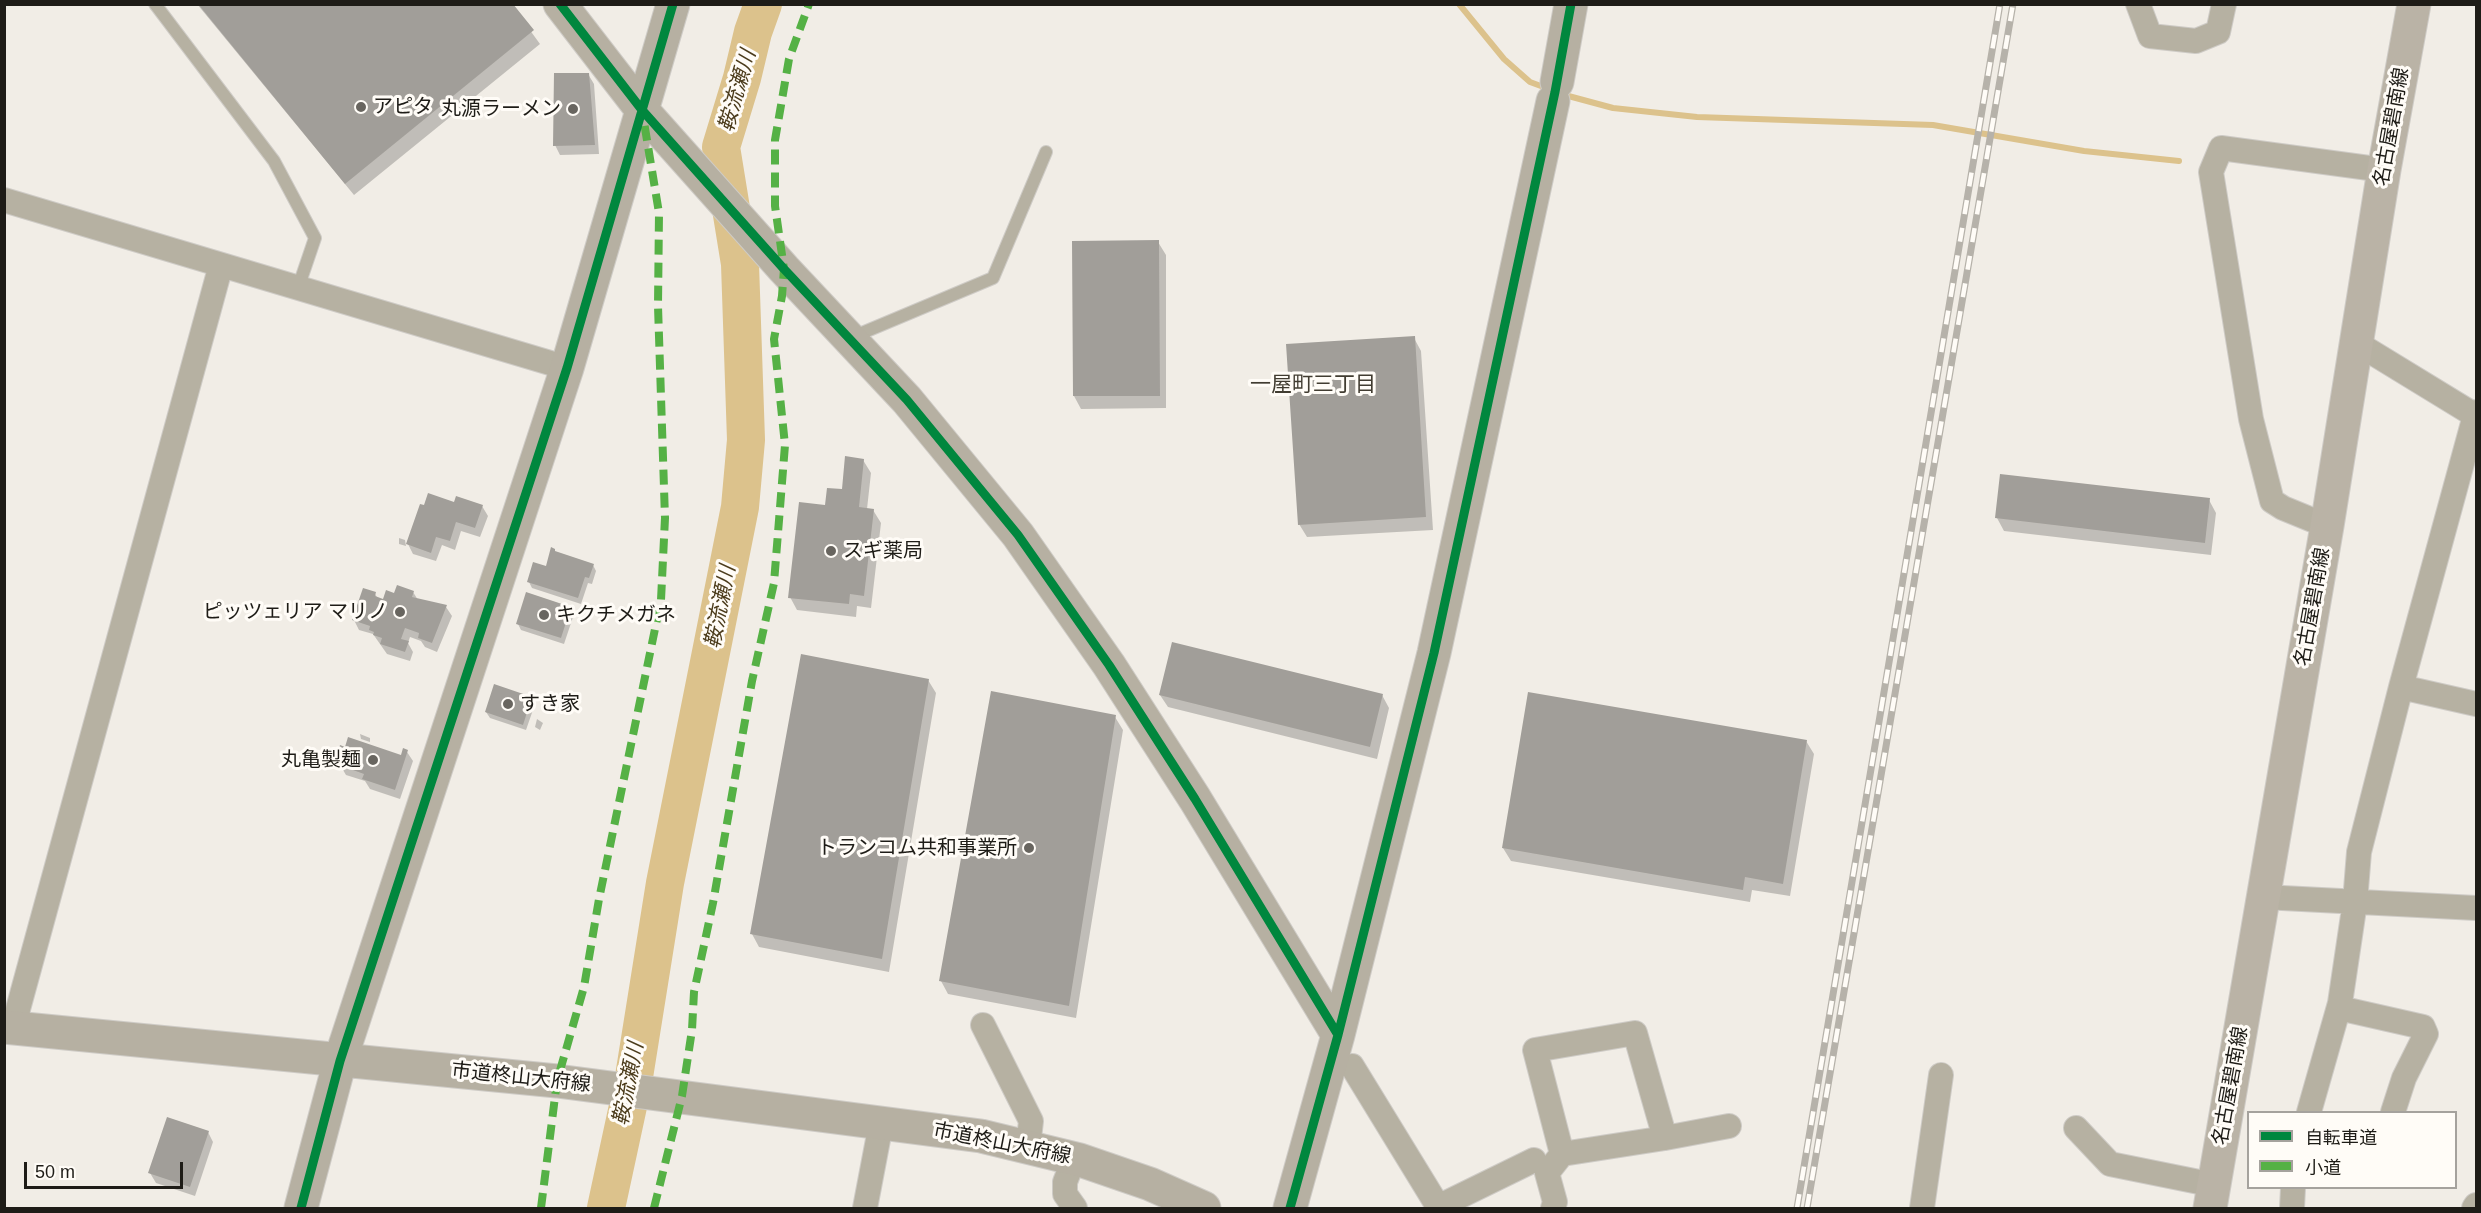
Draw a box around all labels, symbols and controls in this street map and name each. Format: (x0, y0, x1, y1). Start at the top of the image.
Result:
water label: 鞍流瀬川 (714, 47, 762, 135)
street label: 名古屋碧南線 (2370, 66, 2414, 188)
place label: アピタ (373, 95, 433, 119)
place label: 丸源ラーメン (441, 97, 561, 121)
marker: アピタ (354, 100, 368, 114)
marker: 丸源ラーメン (566, 102, 580, 116)
district label: 一屋町三丁目 (1250, 372, 1376, 398)
place label: スギ薬局 (843, 539, 923, 563)
marker: スギ薬局 (824, 544, 838, 558)
street label: 名古屋碧南線 (2291, 546, 2335, 668)
water label: 鞍流瀬川 (701, 563, 741, 651)
place label: ピッツェリア マリノ (202, 600, 388, 624)
place label: キクチメガネ (556, 603, 676, 627)
marker: ピッツェリア マリノ (393, 605, 407, 619)
marker: キクチメガネ (537, 608, 551, 622)
place label: すき家 (520, 692, 580, 716)
marker: すき家 (501, 697, 515, 711)
place label: 丸亀製麺 (281, 748, 361, 772)
marker: 丸亀製麺 (366, 753, 380, 767)
place label: トランコム共和事業所 (817, 836, 1017, 860)
marker: トランコム共和事業所 (1022, 841, 1036, 855)
street label: 名古屋碧南線 (2209, 1025, 2253, 1147)
water label: 鞍流瀬川 (609, 1040, 649, 1128)
street label: 市道柊山大府線 (450, 1059, 592, 1097)
legend (2247, 1111, 2457, 1189)
street label: 市道柊山大府線 (931, 1119, 1073, 1169)
text: 自転車道 (2305, 1128, 2377, 1148)
scale bar (27, 1150, 186, 1188)
text: 小道 (2305, 1158, 2341, 1178)
text: 50 m (35, 1162, 75, 1182)

